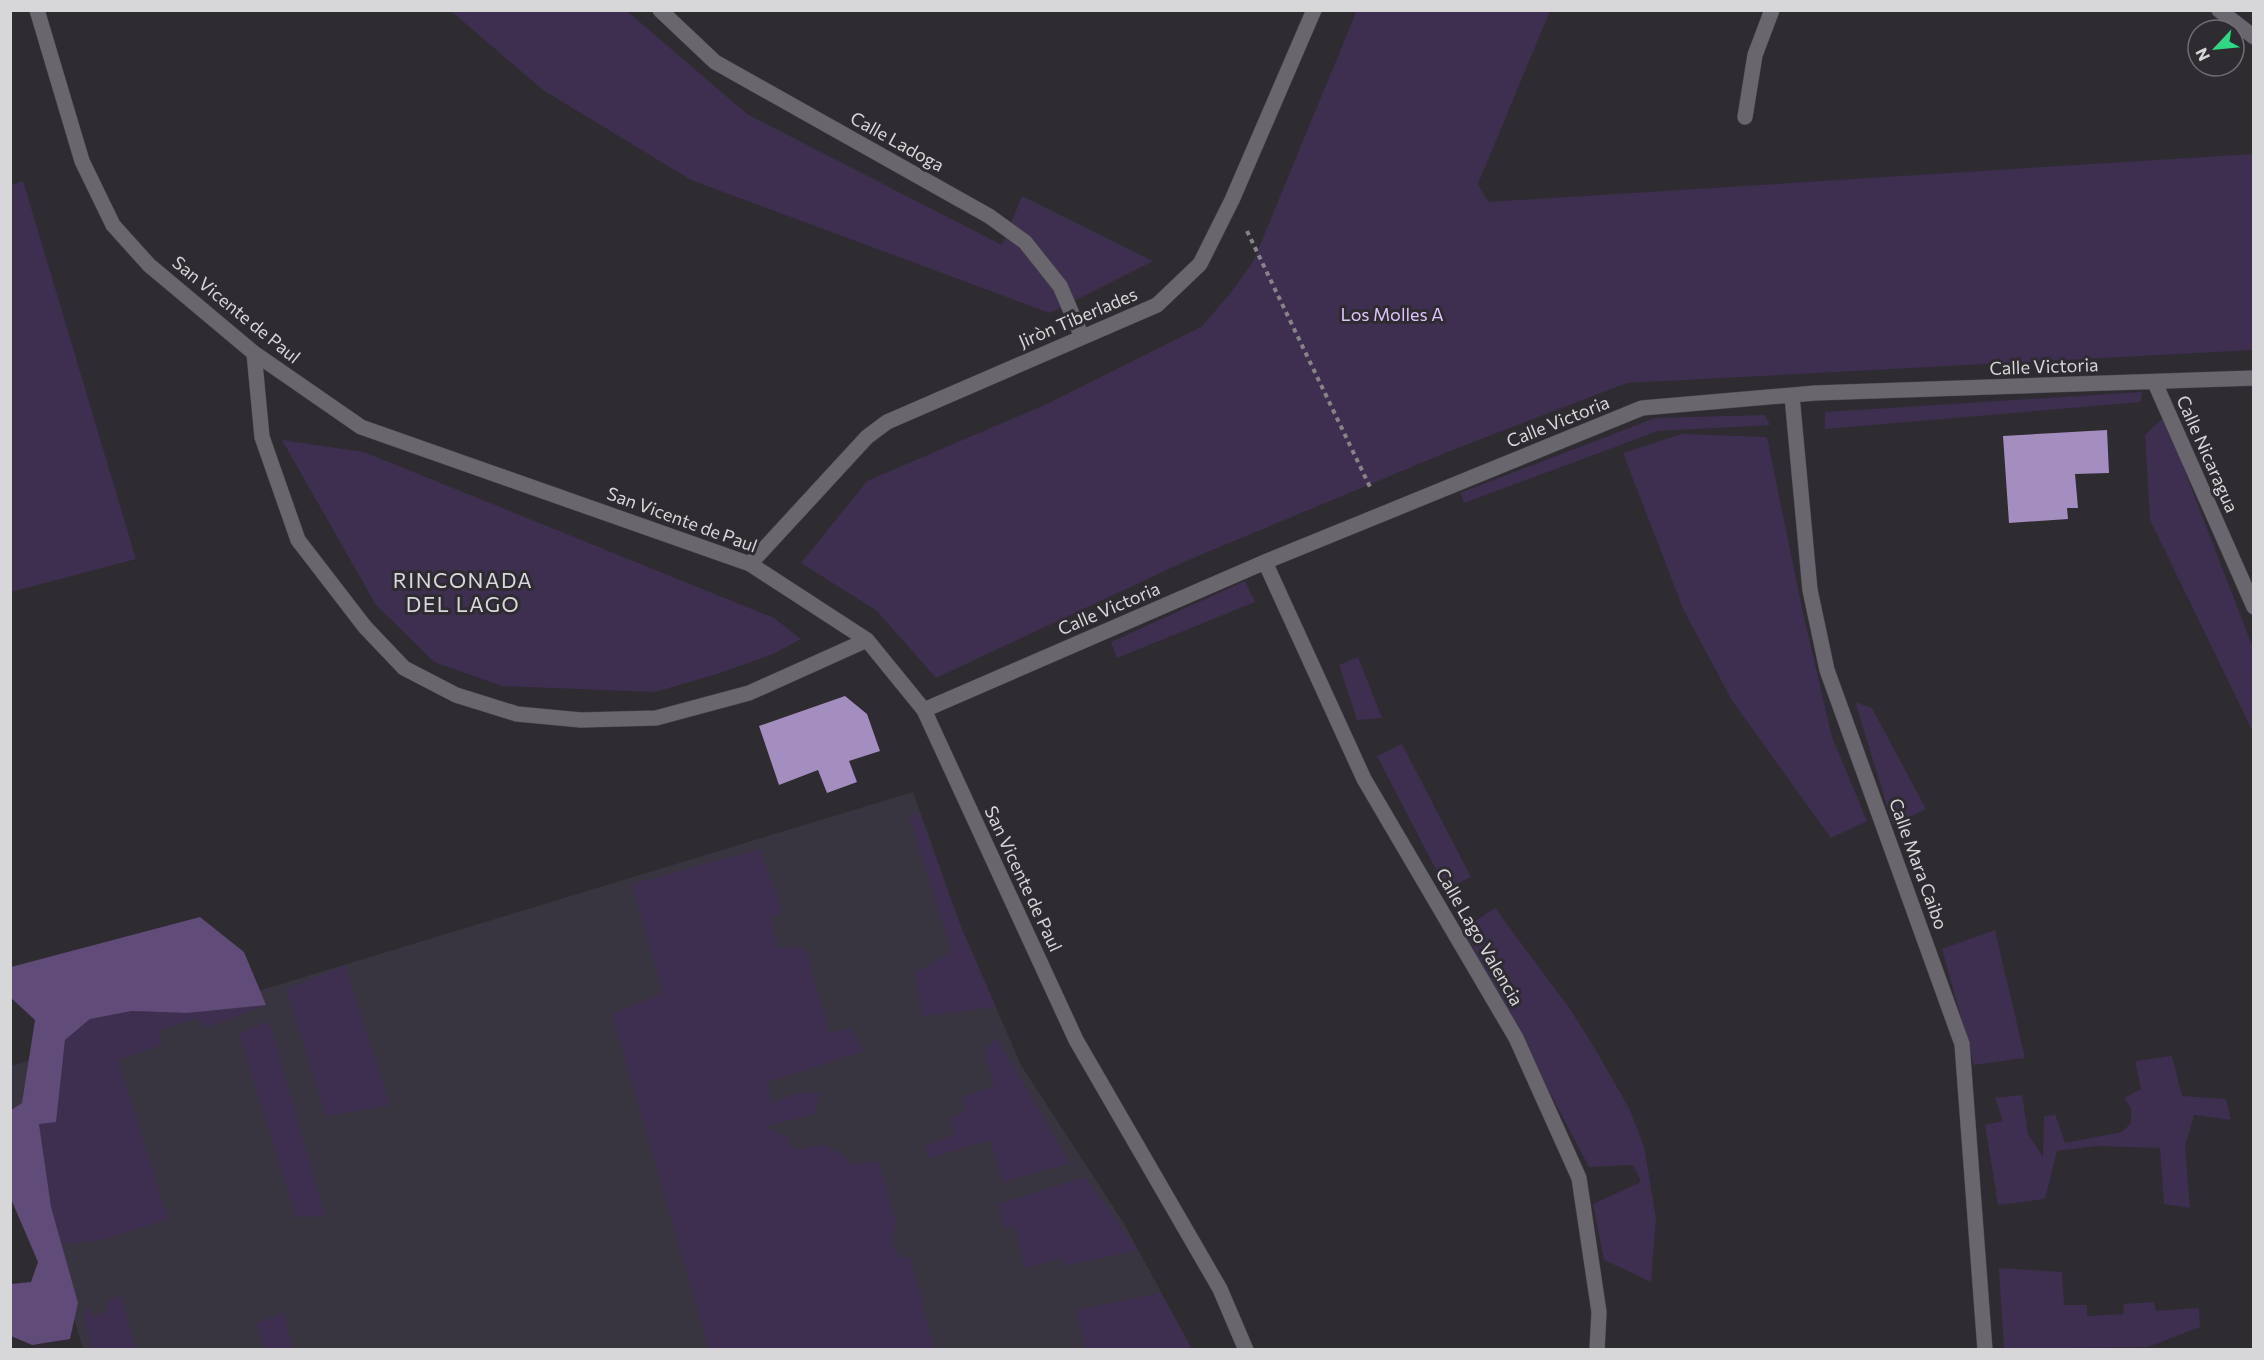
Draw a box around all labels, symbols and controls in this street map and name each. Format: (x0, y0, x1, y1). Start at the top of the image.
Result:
north arrow (2186, 18, 2246, 78)
text: N (2191, 45, 2213, 64)
street label: Calle Ladoga (847, 106, 948, 176)
street label: San Vicente de Paul (168, 251, 305, 368)
street label: Jiròn Tiberlades (1015, 282, 1140, 352)
park label: Los Molles A (1340, 303, 1444, 325)
street label: Calle Victoria (1989, 353, 2099, 379)
street label: Calle Victoria (1503, 390, 1612, 452)
street label: Calle Nicaragua (2172, 392, 2244, 516)
street label: San Vicente de Paul (604, 482, 760, 556)
district label: RINCONADA DEL LAGO (393, 567, 533, 616)
street label: Calle Victoria (1054, 577, 1163, 639)
street label: Calle Mara Caibo (1885, 795, 1953, 932)
street label: San Vicente de Paul (980, 802, 1067, 955)
street label: Calle Lago Valencia (1431, 864, 1528, 1009)

